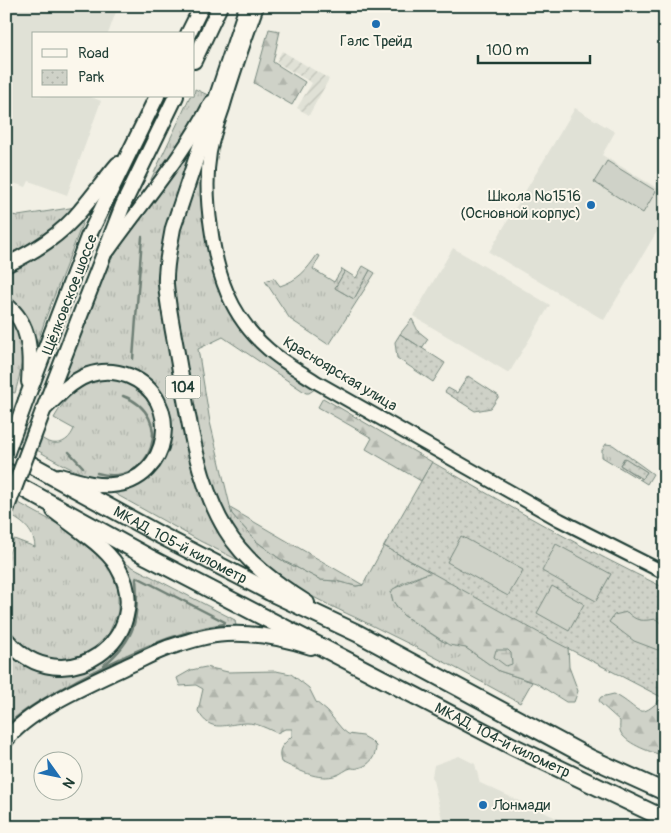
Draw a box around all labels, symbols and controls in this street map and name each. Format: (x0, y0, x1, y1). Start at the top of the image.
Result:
marker: Галс Трейд (370, 18, 382, 30)
legend (32, 32, 195, 98)
place label: Галс Трейд (340, 32, 412, 51)
scale bar (478, 32, 591, 64)
text: 100 m (486, 41, 529, 60)
text: Road (78, 44, 109, 63)
text: Park (78, 68, 105, 87)
place label: Школа №1516 (Основной корпус) (460, 187, 581, 223)
marker: Школа №1516 (Основной корпус) (585, 199, 597, 211)
street label: Щёлковское шоссе (38, 231, 102, 358)
street label: Красноярская улица (279, 332, 401, 416)
road number: 104 (166, 376, 200, 398)
street label: МКАД, 105-й километр (110, 502, 250, 588)
street label: МКАД, 104-й километр (431, 698, 573, 782)
north arrow (32, 750, 82, 800)
text: N (59, 774, 78, 791)
place label: Лонмади (492, 796, 550, 815)
marker: Лонмади (477, 799, 489, 811)

